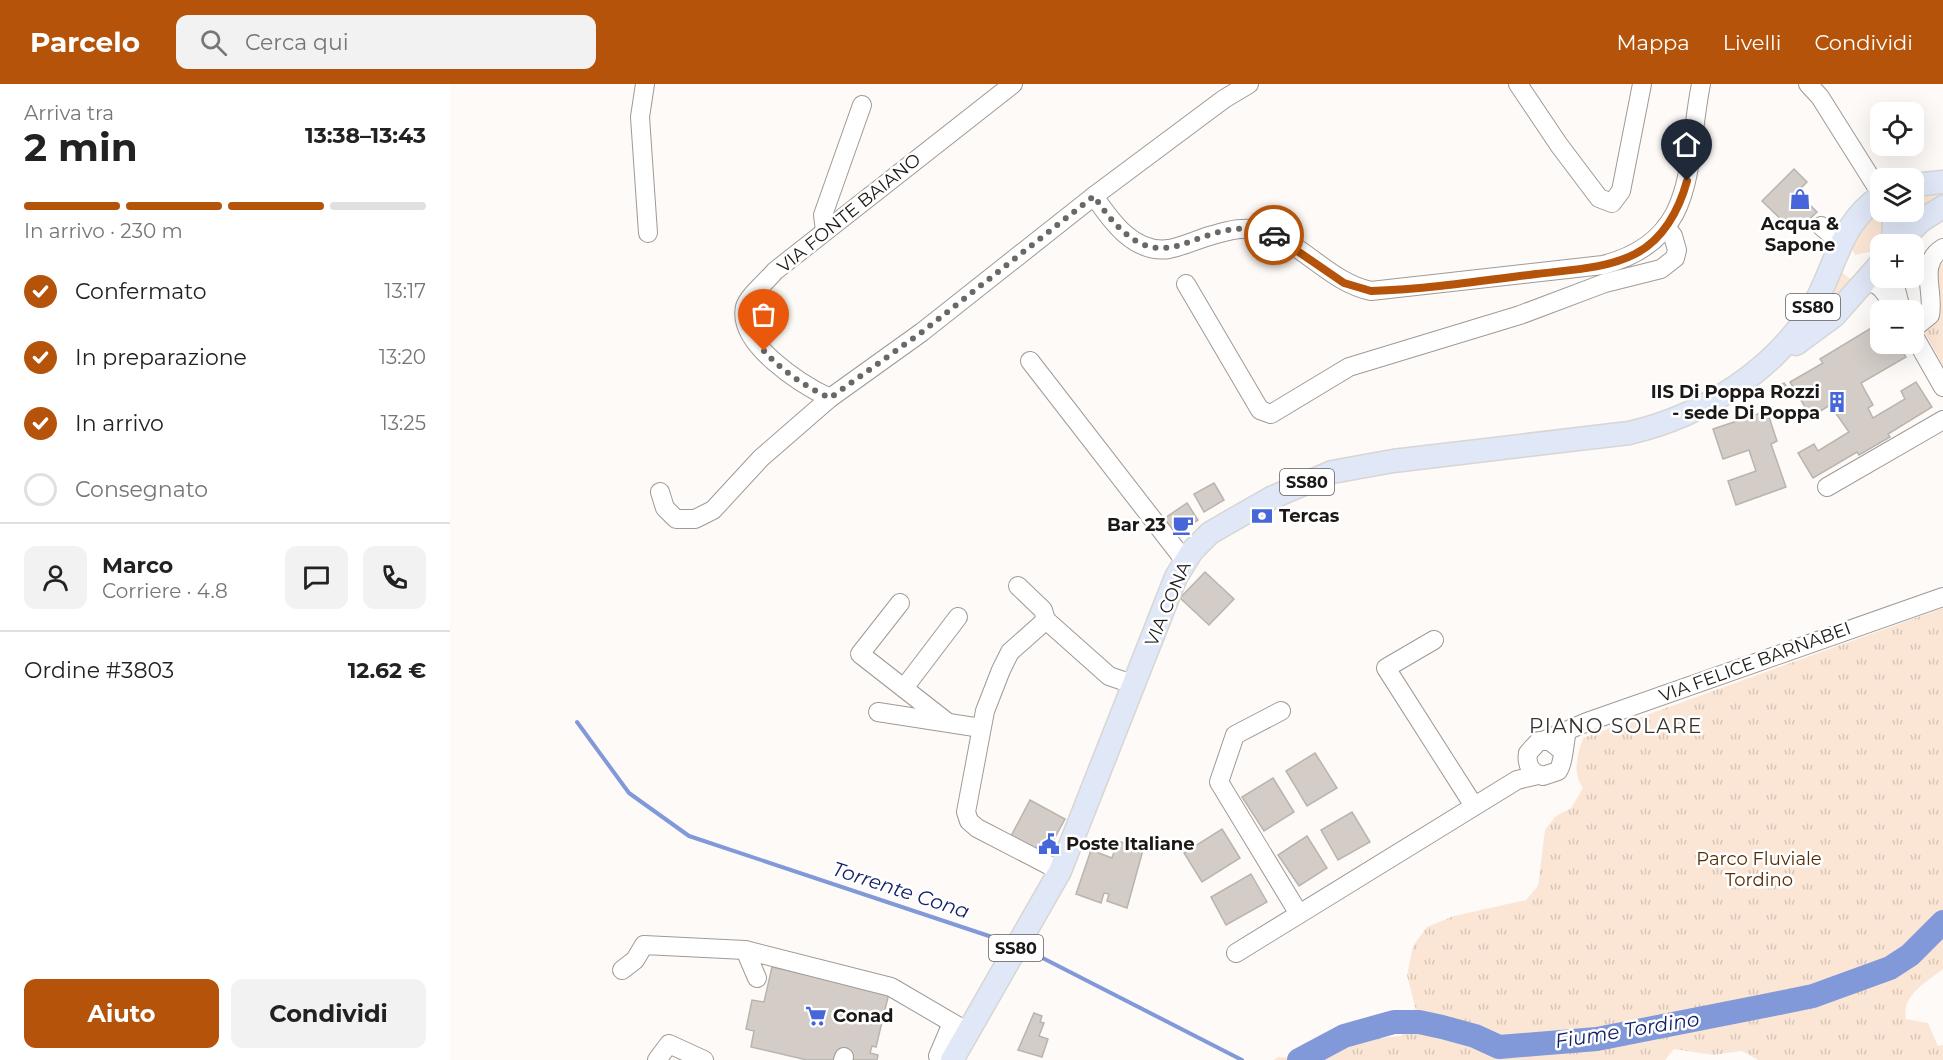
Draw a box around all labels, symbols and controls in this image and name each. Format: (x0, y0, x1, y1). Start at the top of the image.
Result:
search box (176, 15, 596, 69)
text: Parcelo (30, 25, 140, 59)
icon: search (197, 26, 230, 59)
text: Cerca qui (245, 29, 349, 56)
text: Mappa (1616, 30, 1690, 55)
text: Livelli (1723, 30, 1781, 55)
text: Condividi (1814, 30, 1913, 55)
text: Arriva tra (24, 101, 114, 125)
map controls (1870, 102, 1924, 354)
button: locate (1870, 102, 1924, 156)
pin (1661, 119, 1712, 181)
text: 13:38–13:43 (305, 122, 426, 149)
text: 2 min (24, 123, 138, 171)
icon: home (1670, 128, 1703, 161)
street label: VIA FONTE BAIANO (773, 148, 925, 278)
button: layers (1870, 168, 1924, 222)
shop icon: Acqua & Sapone (1788, 187, 1812, 211)
courier (1244, 205, 1304, 265)
place label: Acqua & Sapone (1760, 213, 1839, 256)
text: In arrivo · 230 m (24, 219, 183, 243)
icon: car (1258, 219, 1291, 252)
button: + (1870, 234, 1924, 288)
icon: check (24, 275, 57, 308)
text: Confermato (75, 278, 207, 305)
text: 13:17 (384, 279, 426, 303)
pin (738, 289, 789, 351)
road number: SS80 (1786, 294, 1840, 320)
icon: bag (747, 298, 780, 331)
button: − (1870, 300, 1924, 354)
icon: check (24, 341, 57, 374)
text: In preparazione (75, 344, 247, 371)
text: 13:20 (379, 345, 426, 369)
place label: IIS Di Poppa Rozzi - sede Di Poppa (1651, 381, 1820, 424)
building icon: IIS Di Poppa Rozzi - sede Di Poppa (1825, 390, 1849, 414)
icon: check (24, 407, 57, 440)
text: In arrivo (75, 410, 164, 437)
text: 13:25 (381, 411, 426, 435)
road number: SS80 (1280, 469, 1334, 495)
text: Consegnato (75, 476, 208, 503)
bank icon: Tercas (1250, 504, 1274, 528)
place label: Tercas (1279, 505, 1340, 527)
cafe icon: Bar 23 (1171, 513, 1195, 537)
place label: Bar 23 (1107, 514, 1166, 536)
button: person (24, 546, 87, 609)
button: chat (285, 546, 348, 609)
button: phone (363, 546, 426, 609)
text: Marco (102, 552, 173, 579)
street label: VIA CONA (1140, 558, 1196, 650)
text: Corriere · 4.8 (102, 579, 228, 603)
street label: VIA FELICE BARNABEI (1656, 617, 1854, 707)
text: Ordine #3803 (24, 657, 174, 684)
text: 12.62 € (348, 657, 426, 684)
district label: PIANO SOLARE (1529, 714, 1703, 738)
public building icon: Poste Italiane (1037, 832, 1061, 856)
place label: Poste Italiane (1066, 833, 1195, 855)
park label: Parco Fluviale Tordino (1696, 848, 1822, 891)
water label: Torrente Cona (829, 857, 973, 923)
road number: SS80 (989, 935, 1043, 961)
button: Aiuto (24, 979, 219, 1048)
button: Condividi (231, 979, 426, 1048)
supermarket icon: Conad (804, 1004, 828, 1028)
place label: Conad (833, 1005, 894, 1027)
water label: Fiume Tordino (1553, 1007, 1701, 1053)

